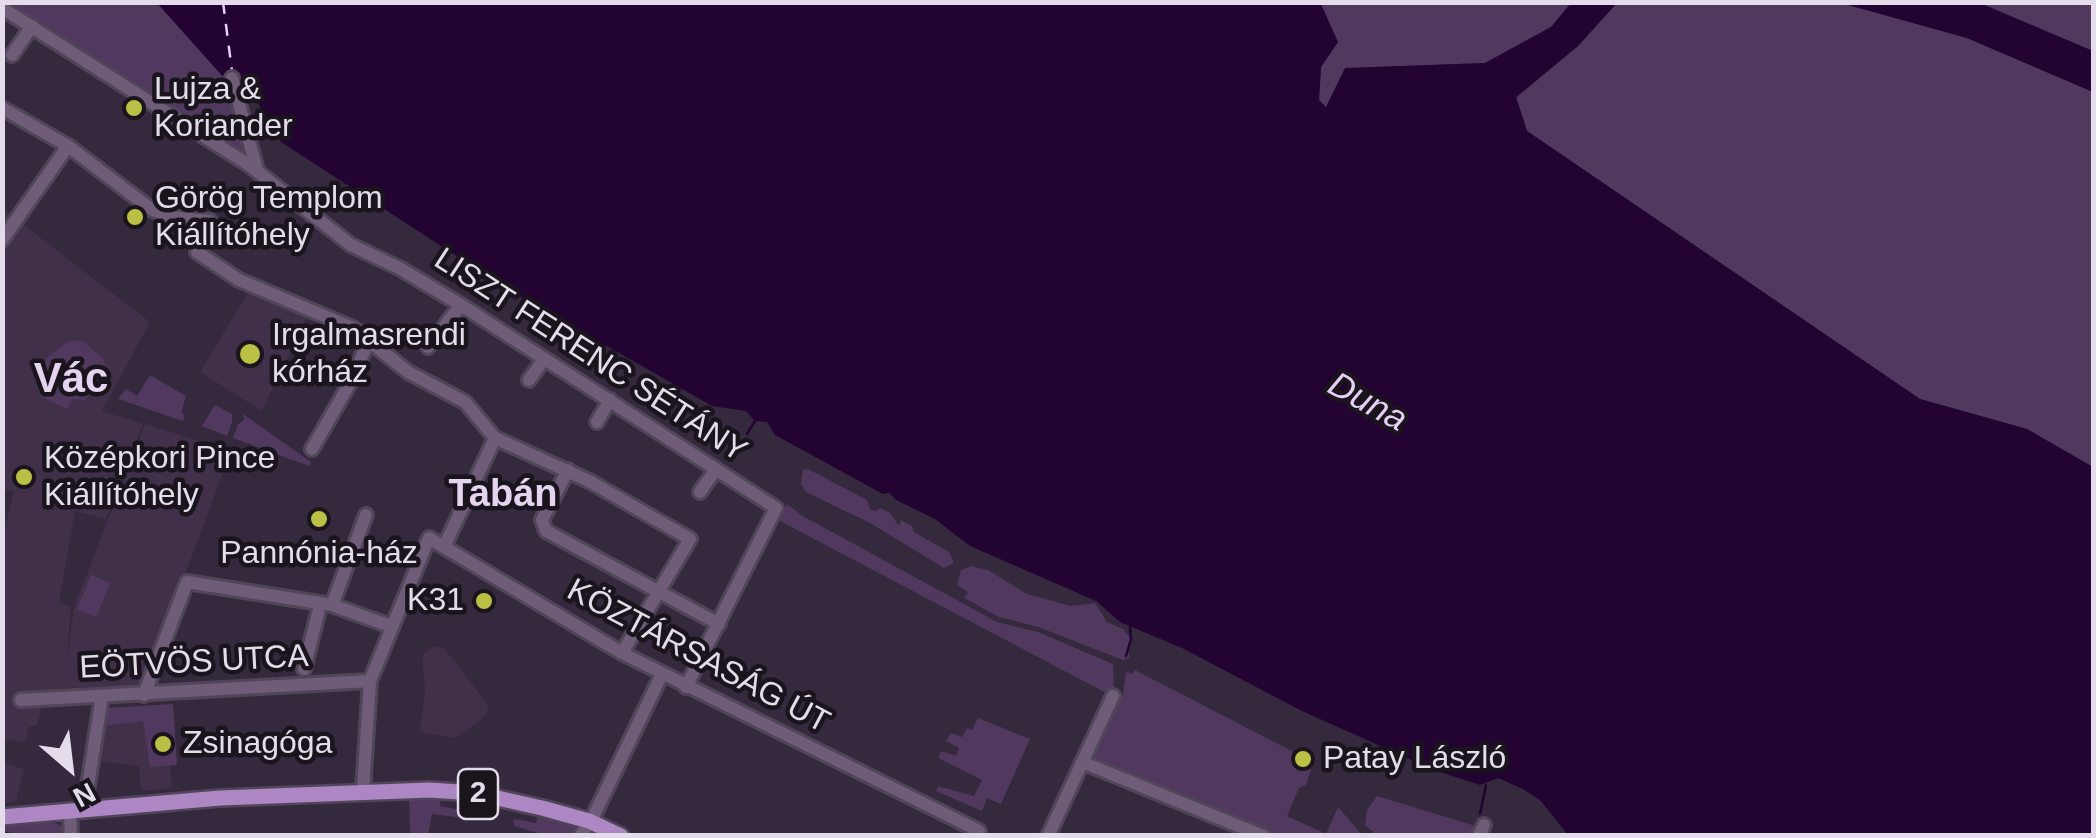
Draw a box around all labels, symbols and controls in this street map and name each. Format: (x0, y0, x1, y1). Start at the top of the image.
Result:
place label: Lujza & Koriander (154, 71, 293, 146)
marker: Lujza & Koriander (123, 97, 145, 119)
place label: Görög Templom Kiállítóhely (155, 180, 383, 255)
marker: Görög Templom Kiállítóhely (124, 206, 146, 228)
street label: LISZT FERENC SÉTÁNY (427, 241, 753, 471)
place label: Irgalmasrendi kórház (272, 317, 466, 392)
marker: Irgalmasrendi kórház (237, 341, 263, 367)
district label: Vác (34, 355, 108, 405)
water label: Duna (1320, 364, 1414, 442)
place label: Középkori Pince Kiállítóhely (44, 440, 275, 515)
marker: Középkori Pince Kiállítóhely (13, 466, 35, 488)
district label: Tabán (448, 473, 558, 519)
marker: Pannónia-ház (308, 508, 330, 530)
place label: Pannónia-ház (220, 535, 418, 573)
street label: KÖZTÁRSASÁG ÚT (560, 572, 836, 742)
place label: K31 (407, 582, 464, 620)
marker: K31 (473, 590, 495, 612)
street label: EÖTVÖS UTCA (78, 638, 310, 688)
north arrow (20, 718, 120, 818)
place label: Zsinagóga (183, 725, 332, 763)
marker: Zsinagóga (152, 733, 174, 755)
place label: Patay László (1323, 740, 1506, 778)
marker: Patay László (1292, 748, 1314, 770)
road number: 2 (458, 769, 498, 819)
text: N (68, 776, 101, 813)

